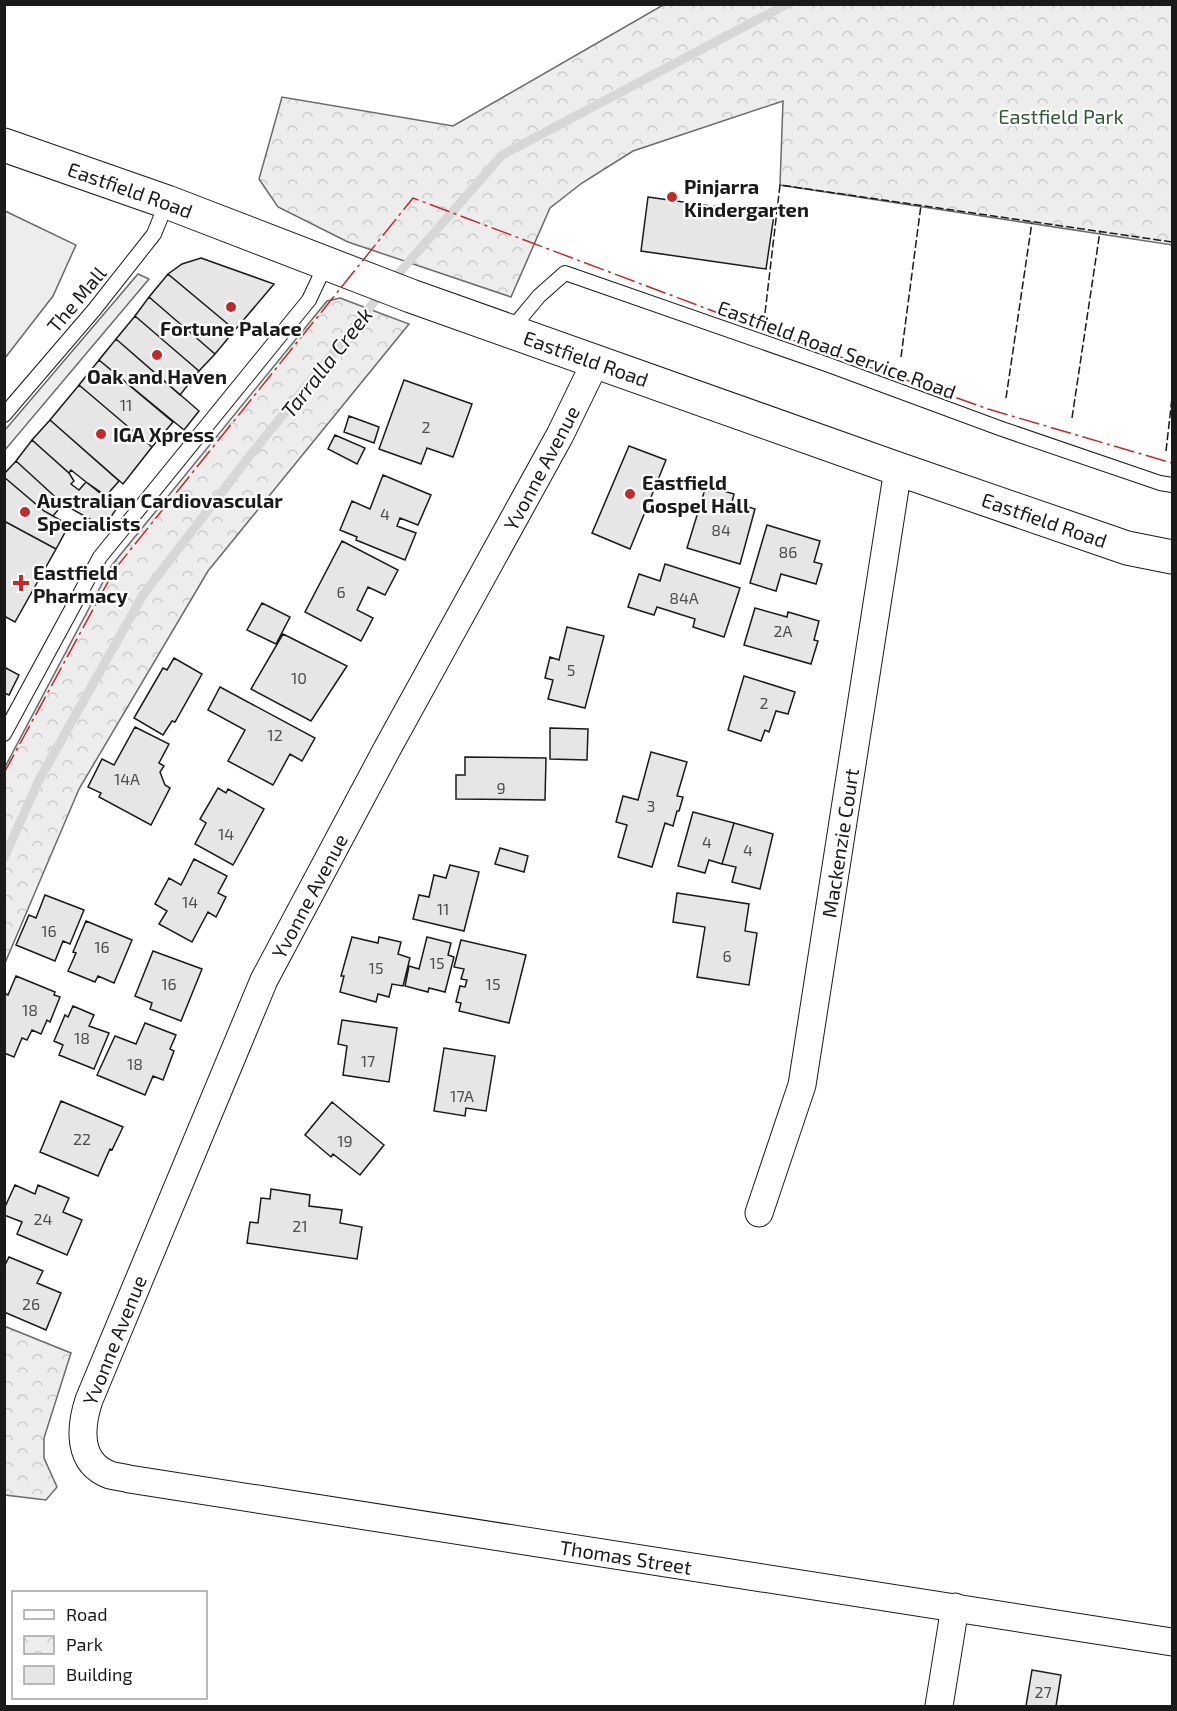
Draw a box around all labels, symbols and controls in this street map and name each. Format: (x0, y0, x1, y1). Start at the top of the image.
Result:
park label: Eastfield Park (998, 104, 1124, 128)
street label: Eastfield Road (65, 156, 196, 223)
place label: Pinjarra Kindergarten (684, 174, 809, 221)
marker: Pinjarra Kindergarten (665, 190, 679, 204)
street label: The Mall (41, 261, 111, 337)
street label: Eastfield Road Service Road (715, 295, 959, 403)
marker: Fortune Palace (224, 300, 238, 314)
water label: Tarralla Creek (275, 302, 377, 422)
place label: Fortune Palace (160, 316, 302, 340)
street label: Eastfield Road (520, 325, 652, 391)
marker: Oak and Haven (150, 348, 164, 362)
place label: Oak and Haven (87, 364, 227, 388)
house number: 11 (120, 395, 132, 414)
street label: Yvonne Avenue (498, 401, 584, 535)
house number: 2 (422, 417, 431, 436)
place label: IGA Xpress (113, 422, 214, 446)
marker: IGA Xpress (94, 427, 108, 441)
place label: Eastfield Gospel Hall (642, 470, 750, 517)
marker: Eastfield Gospel Hall (623, 487, 637, 501)
street label: Eastfield Road (979, 487, 1110, 552)
place label: Australian Cardiovascular Specialists (37, 488, 283, 535)
house number: 4 (380, 504, 390, 523)
marker: Australian Cardiovascular Specialists (18, 505, 32, 519)
house number: 84 (711, 520, 731, 539)
house number: 86 (779, 542, 797, 561)
place label: Eastfield Pharmacy (33, 560, 129, 608)
marker: Eastfield Pharmacy (14, 576, 28, 590)
house number: 6 (336, 582, 346, 601)
house number: 84A (669, 588, 699, 607)
house number: 2A (774, 621, 793, 640)
house number: 5 (567, 660, 575, 679)
house number: 10 (291, 668, 307, 687)
house number: 2 (760, 693, 769, 712)
house number: 12 (267, 725, 283, 744)
street label: Mackenzie Court (816, 766, 863, 919)
house number: 14A (114, 769, 140, 788)
house number: 9 (496, 778, 506, 797)
house number: 3 (647, 796, 655, 815)
house number: 14 (218, 824, 234, 843)
street label: Yvonne Avenue (266, 829, 352, 963)
house number: 4 (702, 832, 712, 851)
house number: 4 (743, 840, 753, 859)
house number: 14 (182, 892, 198, 911)
house number: 11 (437, 899, 449, 918)
house number: 16 (41, 921, 57, 940)
house number: 16 (94, 937, 110, 956)
house number: 6 (722, 946, 732, 965)
house number: 15 (430, 953, 444, 972)
house number: 15 (369, 958, 383, 977)
house number: 16 (161, 974, 177, 993)
house number: 15 (486, 974, 500, 993)
house number: 18 (22, 1000, 38, 1019)
house number: 18 (74, 1028, 90, 1047)
house number: 17 (361, 1051, 375, 1070)
house number: 18 (127, 1054, 143, 1073)
house number: 17A (450, 1086, 474, 1105)
house number: 22 (73, 1129, 91, 1148)
house number: 19 (337, 1131, 353, 1150)
house number: 24 (34, 1209, 53, 1228)
house number: 21 (292, 1216, 308, 1235)
street label: Yvonne Avenue (77, 1272, 151, 1408)
house number: 26 (22, 1294, 40, 1313)
street label: Thomas Street (558, 1534, 694, 1579)
legend (12, 1591, 207, 1699)
text: Road (66, 1603, 107, 1625)
text: Park (66, 1633, 103, 1655)
text: Building (66, 1663, 133, 1685)
house number: 27 (1034, 1682, 1052, 1701)

